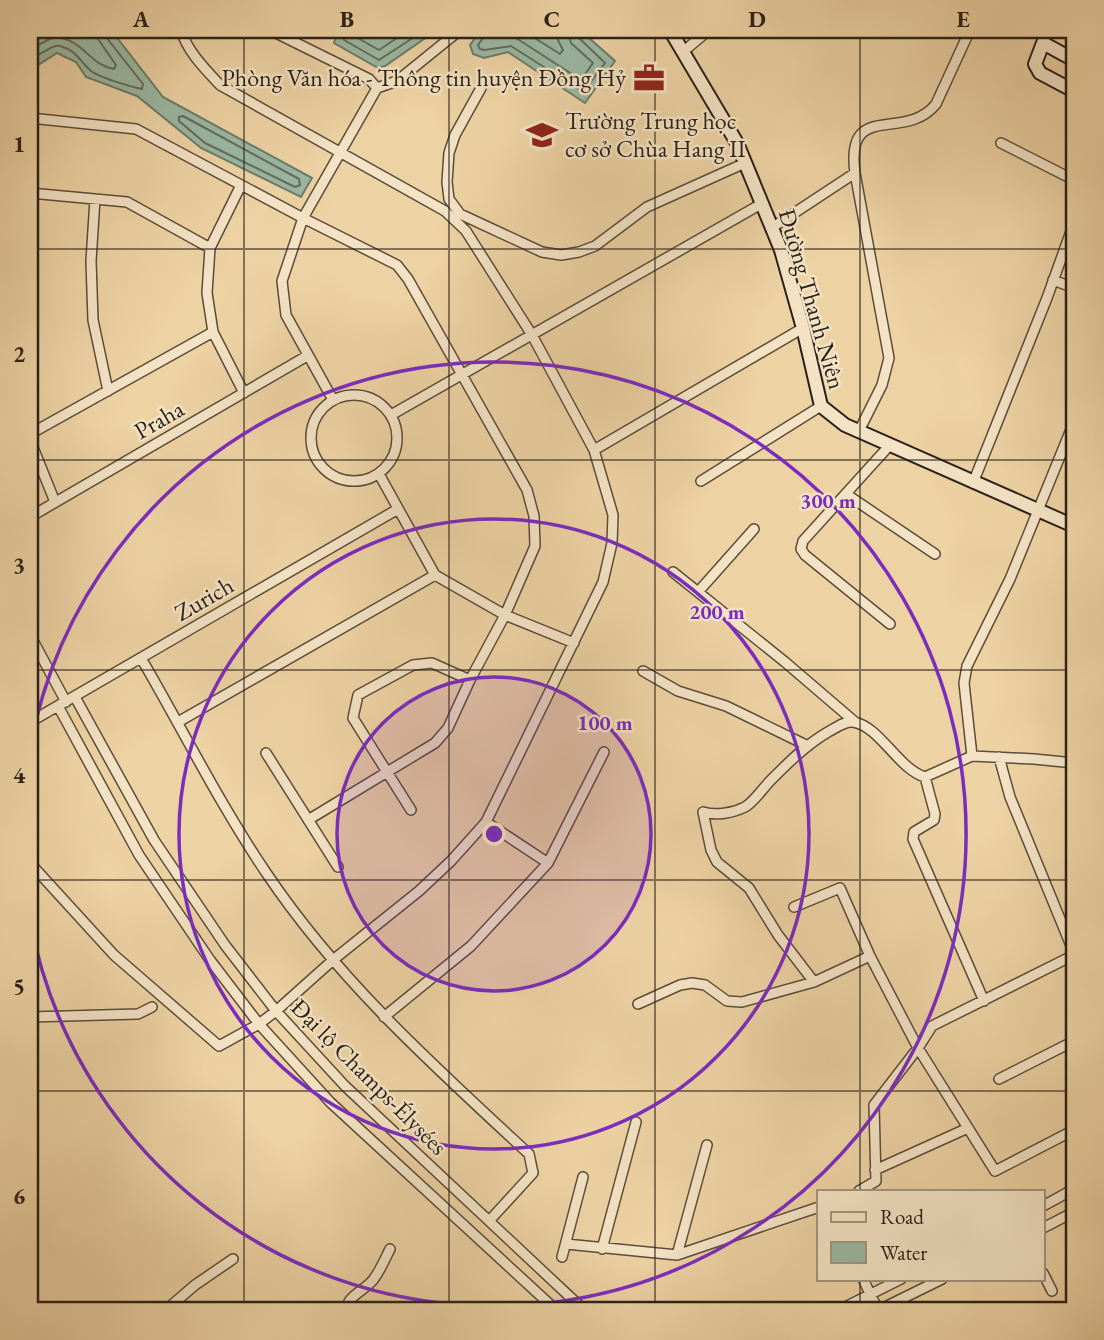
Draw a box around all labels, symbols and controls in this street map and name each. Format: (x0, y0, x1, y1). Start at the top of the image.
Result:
text: A (132, 4, 150, 34)
text: B (340, 4, 354, 34)
text: C (544, 4, 560, 34)
text: D (748, 4, 766, 34)
text: E (956, 4, 970, 34)
office icon: Phòng Văn hóa - Thông tin huyện Đồng Hỷ (632, 61, 666, 95)
place label: Phòng Văn hóa - Thông tin huyện Đồng Hỷ (222, 62, 626, 93)
place label: Trường Trung học cơ sở Chùa Hang II (565, 105, 746, 164)
school or university icon: Trường Trung học cơ sở Chùa Hang II (525, 118, 559, 152)
text: 1 (13, 129, 25, 159)
street label: Đường Thanh Niên (772, 205, 853, 393)
text: 2 (13, 339, 25, 369)
street label: Praha (128, 393, 190, 446)
text: 300 m (800, 487, 856, 514)
text: 3 (13, 550, 25, 580)
street label: Zurich (169, 569, 239, 628)
text: 200 m (689, 598, 745, 625)
text: 100 m (577, 709, 633, 736)
text: 4 (13, 760, 26, 790)
centre of rings (482, 822, 506, 846)
text: 5 (13, 971, 25, 1001)
street label: Đại lộ Champs-Élysées (284, 992, 454, 1162)
text: 6 (13, 1181, 25, 1211)
legend (817, 1190, 1044, 1280)
text: Road (880, 1203, 924, 1230)
text: Water (880, 1239, 927, 1266)

